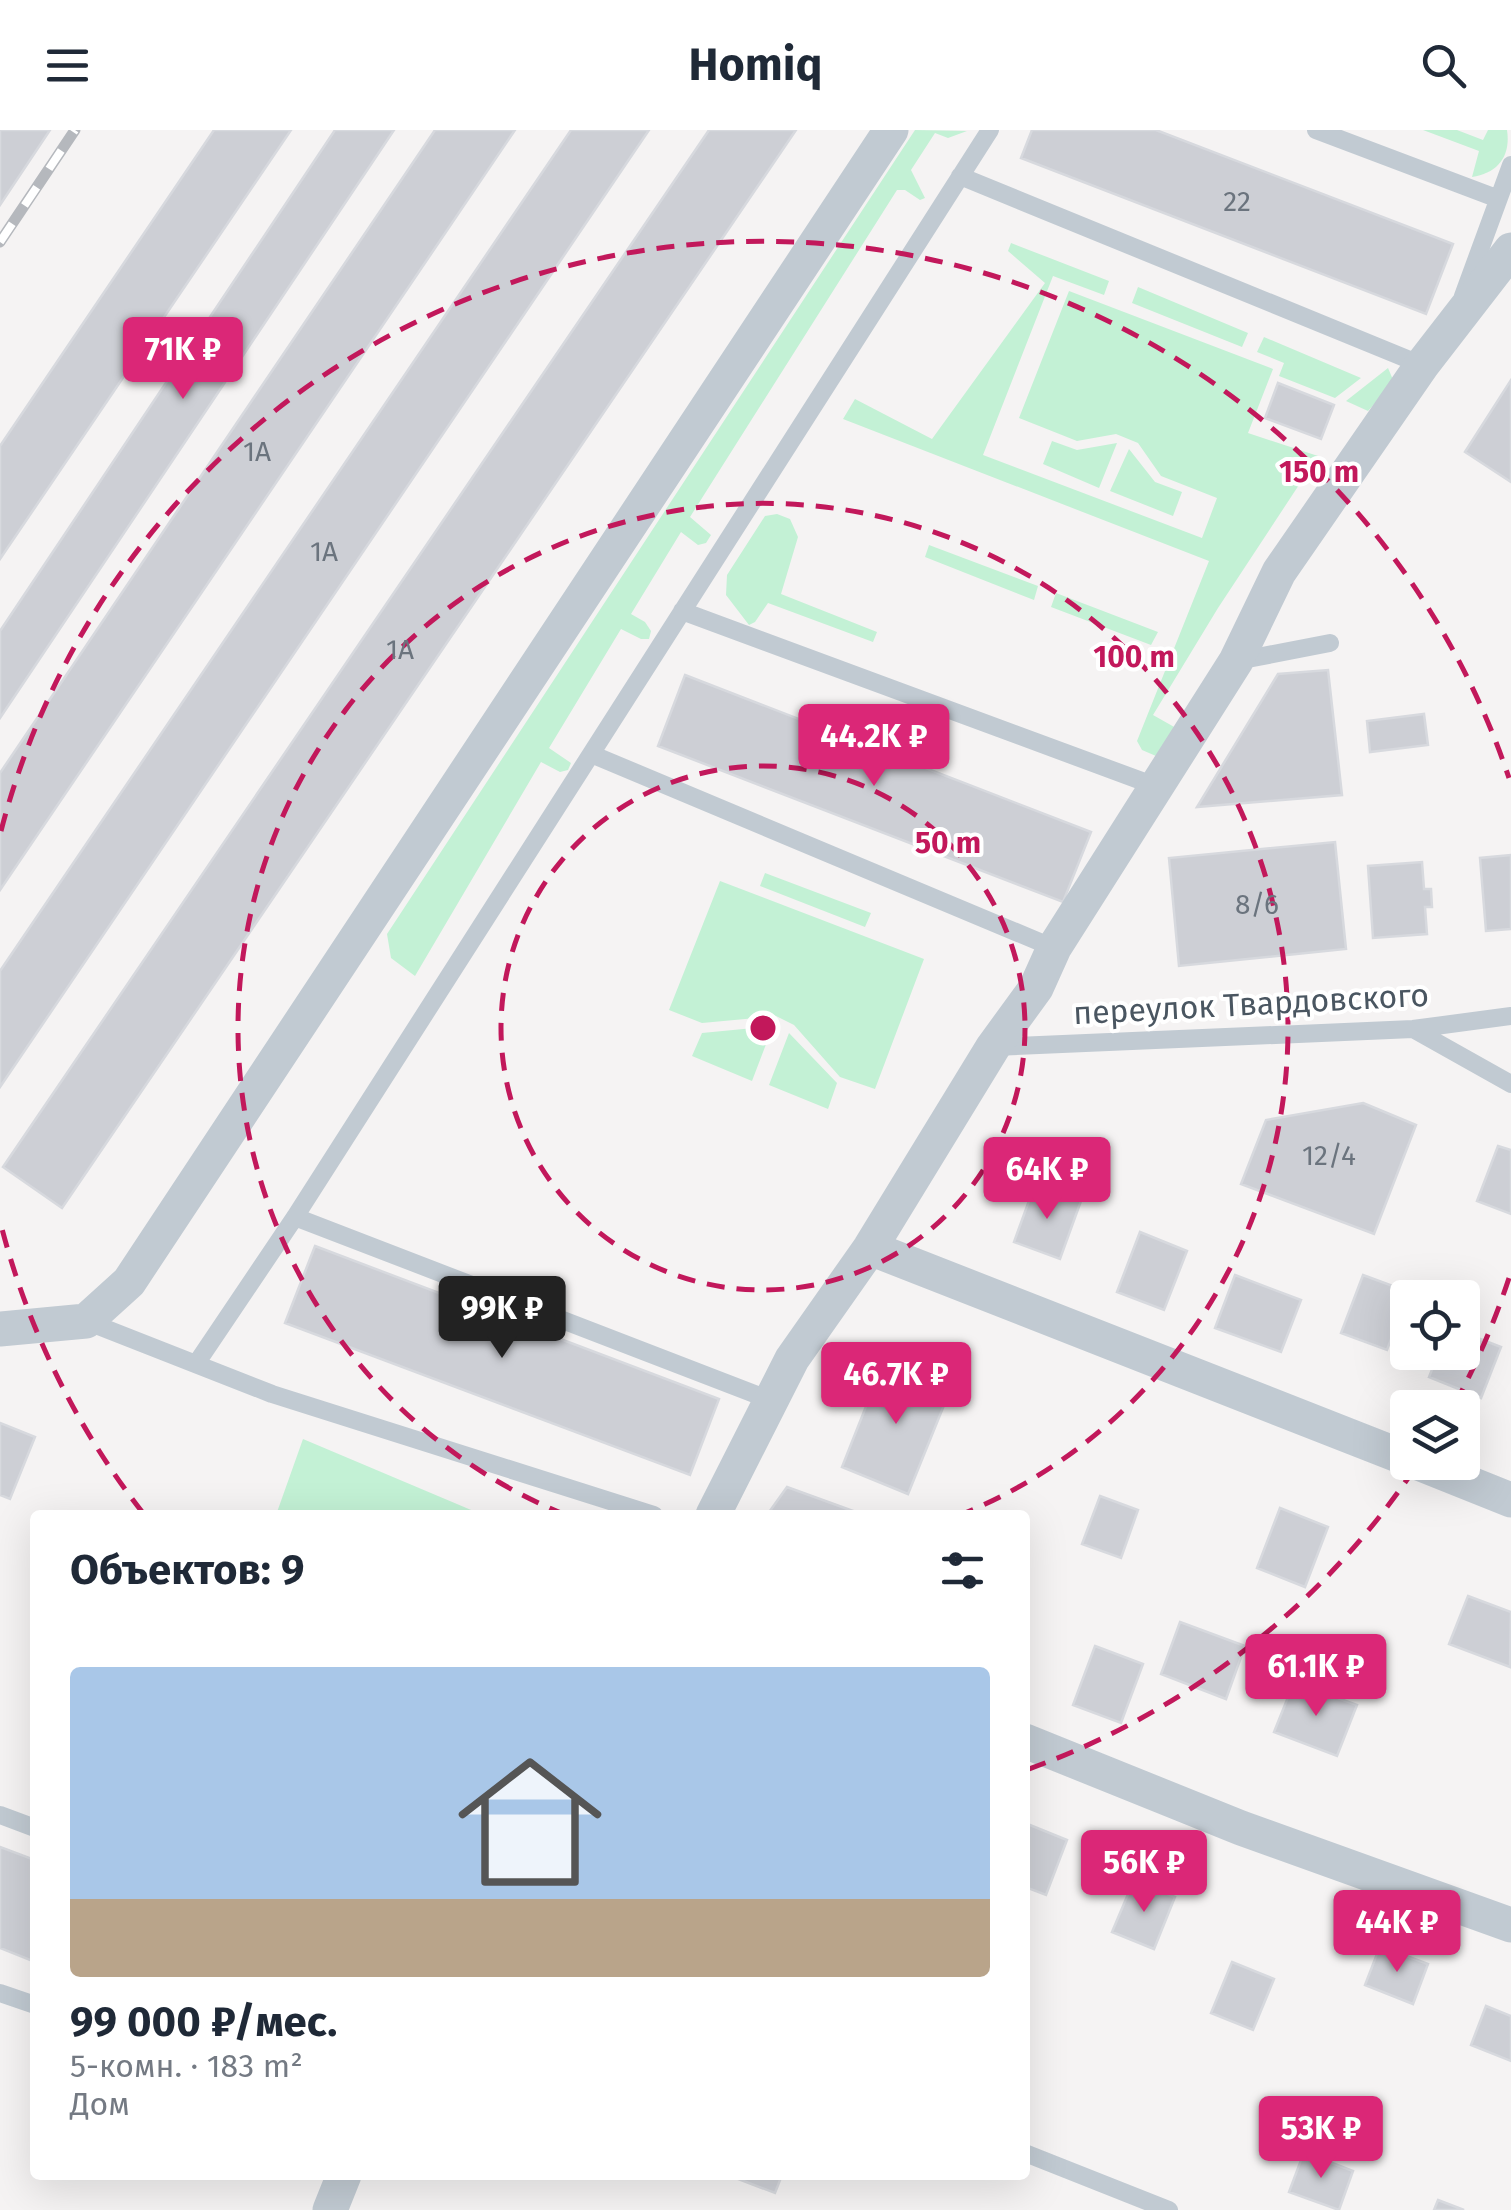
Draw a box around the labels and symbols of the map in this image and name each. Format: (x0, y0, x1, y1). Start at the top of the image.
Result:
house number: 22 (1223, 185, 1251, 218)
pin: 71K ₽ (113, 317, 253, 402)
house number: 1А (243, 435, 271, 468)
text: 150 m (1279, 454, 1359, 490)
house number: 1А (310, 535, 338, 568)
house number: 1А (386, 633, 414, 666)
text: 100 m (1093, 639, 1175, 675)
pin: 44.2K ₽ (782, 704, 966, 789)
text: 50 m (915, 825, 981, 861)
house number: 8/6 (1235, 888, 1279, 921)
street label: переулок Твардовского (1072, 976, 1430, 1032)
centre of rings (745, 1010, 781, 1046)
pin: 64K ₽ (977, 1137, 1117, 1222)
house number: 12/4 (1302, 1139, 1356, 1172)
pin: 99K ₽ (432, 1276, 572, 1361)
pin: 46.7K ₽ (804, 1342, 988, 1427)
pin: 61.1K ₽ (1224, 1634, 1408, 1719)
pin: 56K ₽ (1074, 1830, 1214, 1915)
pin: 44K ₽ (1327, 1890, 1467, 1975)
pin: 53K ₽ (1251, 2096, 1391, 2181)

